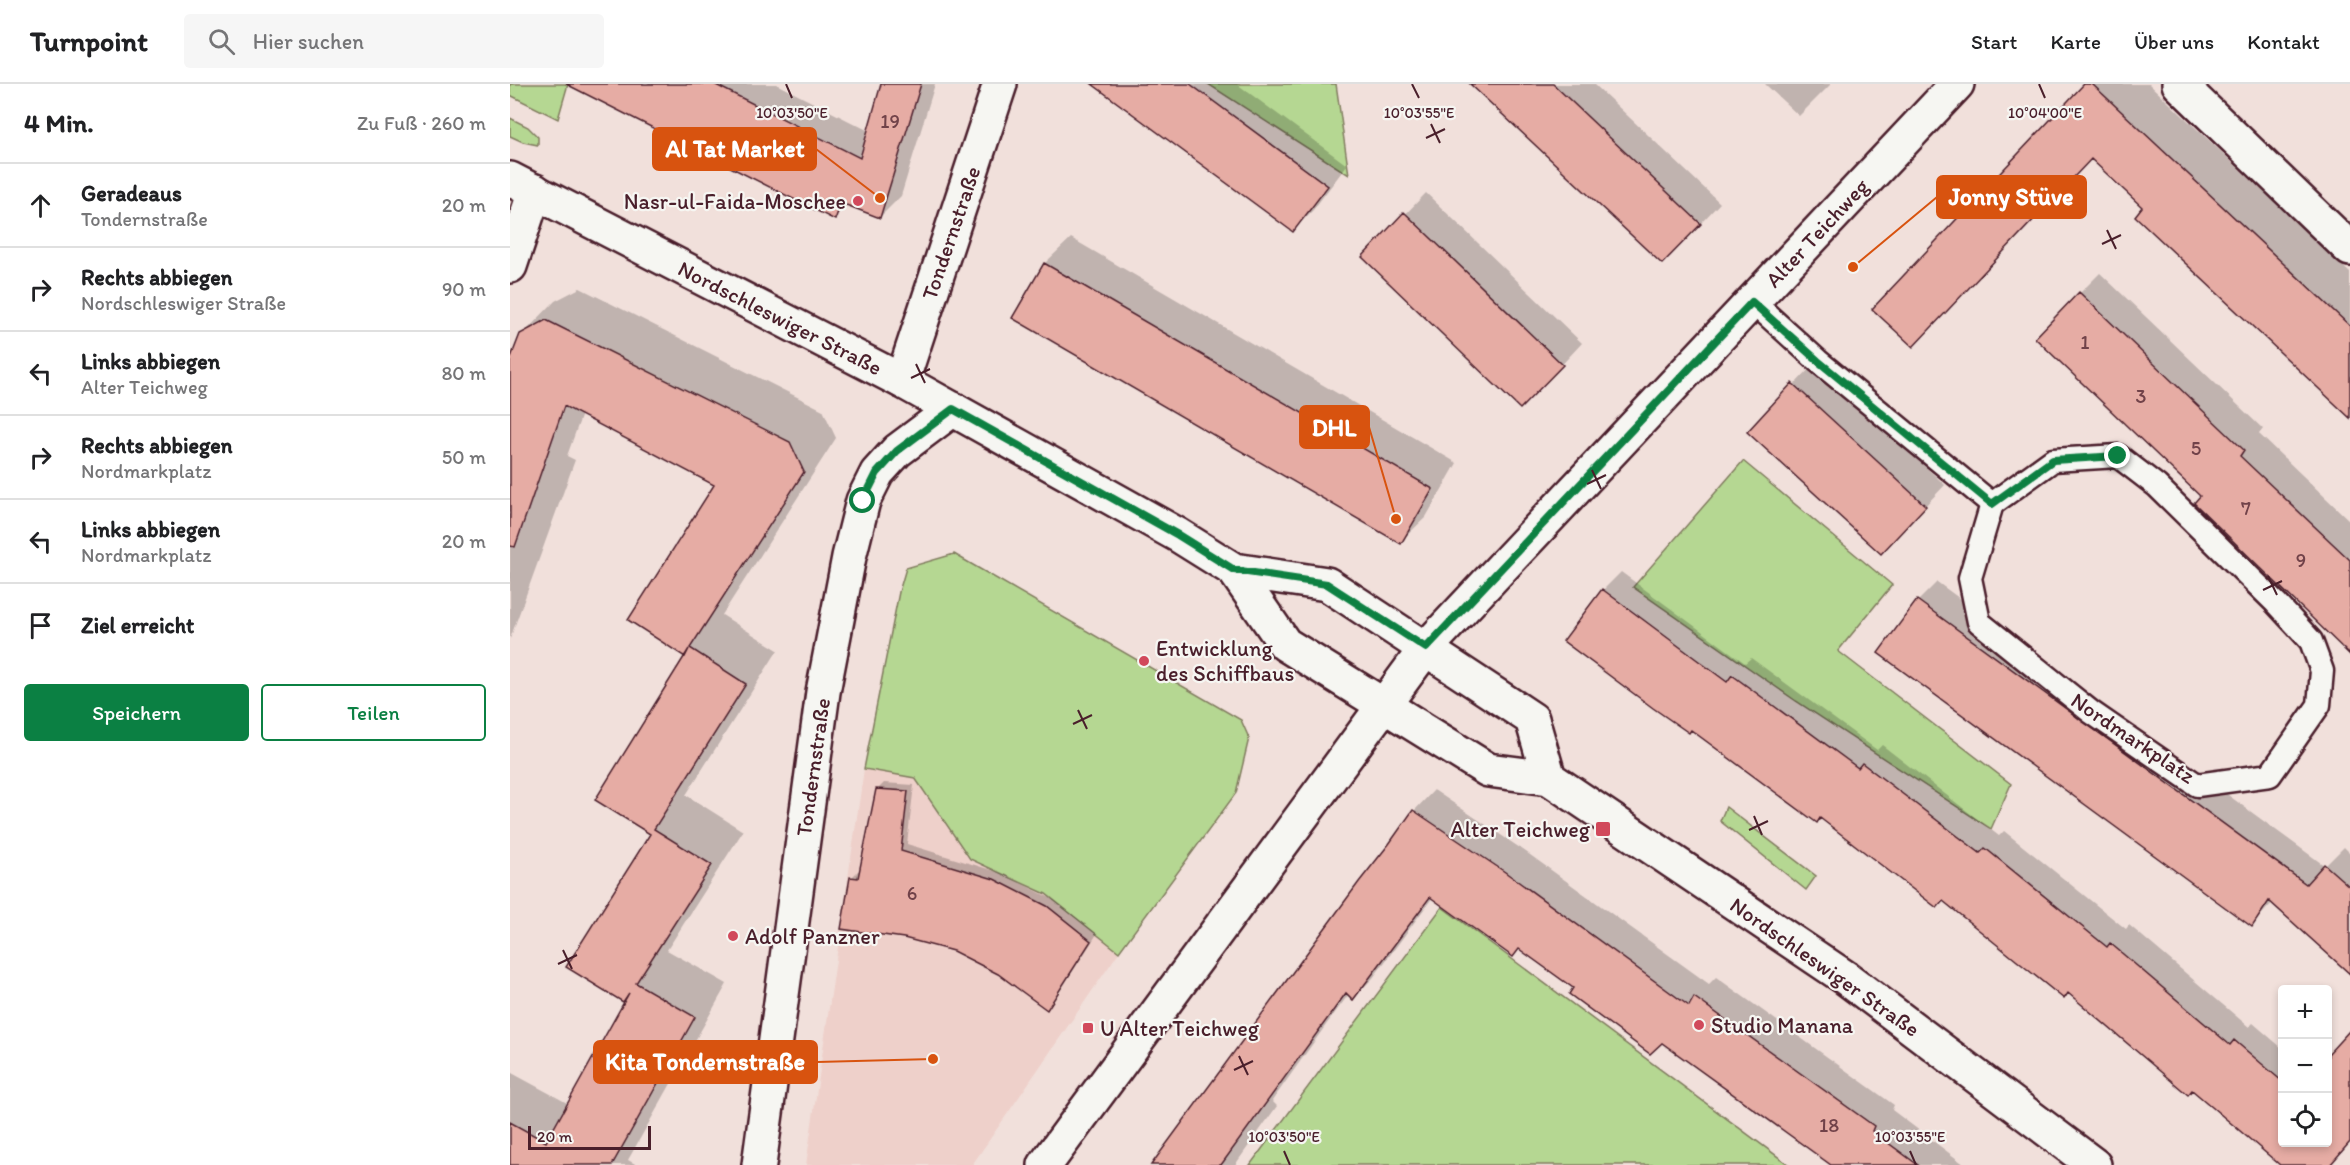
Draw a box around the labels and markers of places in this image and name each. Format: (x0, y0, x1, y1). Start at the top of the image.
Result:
callout: Al Tat Market (653, 128, 816, 170)
callout: Jonny Stüve (1937, 176, 2086, 218)
place label: Nasr-ul-Faida-Moschee (624, 188, 846, 215)
marker: Nasr-ul-Faida-Moschee (851, 194, 865, 208)
callout: DHL (1300, 406, 1369, 448)
place label: Entwicklung des Schiffbaus (1156, 635, 1294, 687)
marker: Entwicklung des Schiffbaus (1137, 654, 1151, 668)
place label: Alter Teichweg (1451, 816, 1591, 843)
marker: Alter Teichweg (1594, 820, 1612, 838)
place label: Adolf Panzner (745, 923, 880, 950)
marker: Adolf Panzner (726, 929, 740, 943)
place label: Studio Manana (1711, 1012, 1854, 1039)
place label: U Alter Teichweg (1100, 1015, 1260, 1042)
marker: Studio Manana (1692, 1018, 1706, 1032)
marker: U Alter Teichweg (1081, 1021, 1095, 1035)
callout: Kita Tondernstraße (594, 1041, 817, 1083)

